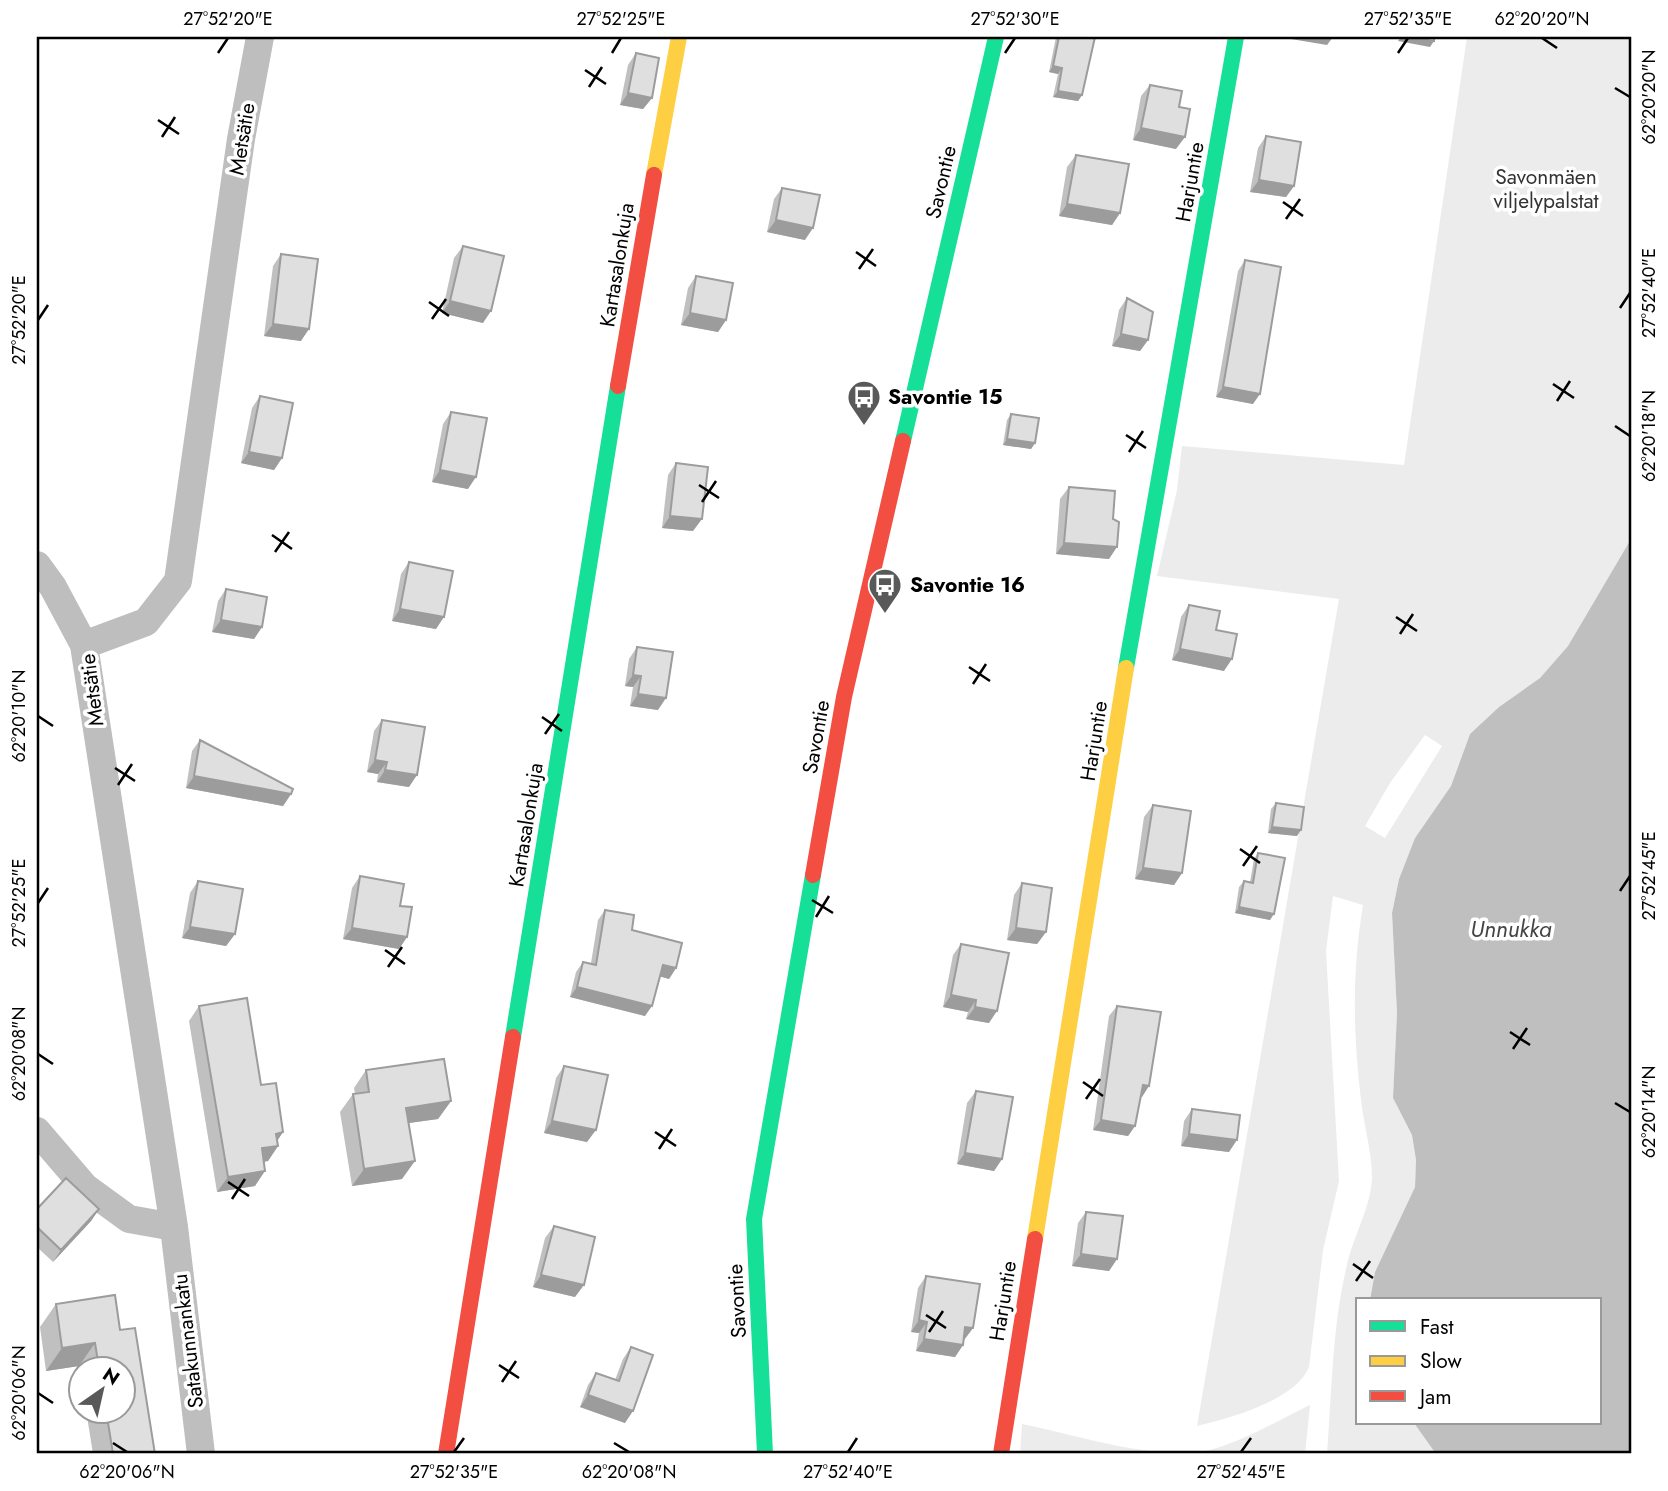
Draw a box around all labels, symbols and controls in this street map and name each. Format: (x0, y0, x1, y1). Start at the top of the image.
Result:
text: 27°52'20"E (183, 6, 273, 32)
text: 27°52'25"E (577, 6, 665, 32)
text: 27°52'30"E (970, 6, 1060, 32)
text: 27°52'35"E (1364, 6, 1452, 32)
text: 62°20'20"N (1494, 6, 1590, 32)
text: 62°20'20"N (1636, 49, 1662, 145)
street label: Metsätie (221, 101, 263, 177)
street label: Harjuntie (1168, 139, 1212, 224)
street label: Savontie (918, 142, 964, 222)
park label: Savonmäen viljelypalstat (1493, 162, 1599, 216)
street label: Kartasalonkuja (592, 201, 642, 329)
text: 27°52'40"E (1636, 248, 1662, 338)
text: 27°52'20"E (6, 275, 32, 365)
bus stop icon: Savontie 15 (845, 378, 883, 427)
place label: Savontie 15 (888, 382, 1003, 412)
text: 62°20'18"N (1636, 390, 1662, 482)
bus stop icon: Savontie 16 (866, 566, 904, 615)
place label: Savontie 16 (910, 570, 1025, 600)
street label: Metsätie (73, 652, 111, 728)
text: 62°20'10"N (6, 669, 32, 763)
street label: Savontie (795, 698, 837, 776)
street label: Harjuntie (1073, 699, 1115, 783)
street label: Kartasalonkuja (501, 761, 551, 889)
text: 27°52'45"E (1636, 831, 1662, 921)
text: 27°52'25"E (6, 859, 32, 947)
water label: Unnukka (1470, 912, 1552, 946)
text: 62°20'08"N (6, 1007, 32, 1101)
text: 62°20'14"N (1636, 1066, 1662, 1158)
street label: Harjuntie (982, 1259, 1024, 1343)
street label: Savontie (720, 1263, 754, 1339)
street label: Satakunnankatu (165, 1272, 211, 1410)
legend (1356, 1298, 1602, 1424)
text: Fast (1420, 1312, 1453, 1342)
text: 62°20'06"N (6, 1345, 32, 1441)
text: Slow (1420, 1346, 1462, 1376)
north arrow (66, 1354, 136, 1424)
text: N (97, 1361, 125, 1392)
text: Jam (1417, 1382, 1452, 1412)
text: 62°20'06"N (79, 1459, 175, 1485)
text: 27°52'35"E (410, 1459, 498, 1485)
text: 62°20'08"N (582, 1459, 676, 1485)
text: 27°52'40"E (803, 1459, 893, 1485)
text: 27°52'45"E (1196, 1459, 1286, 1485)

